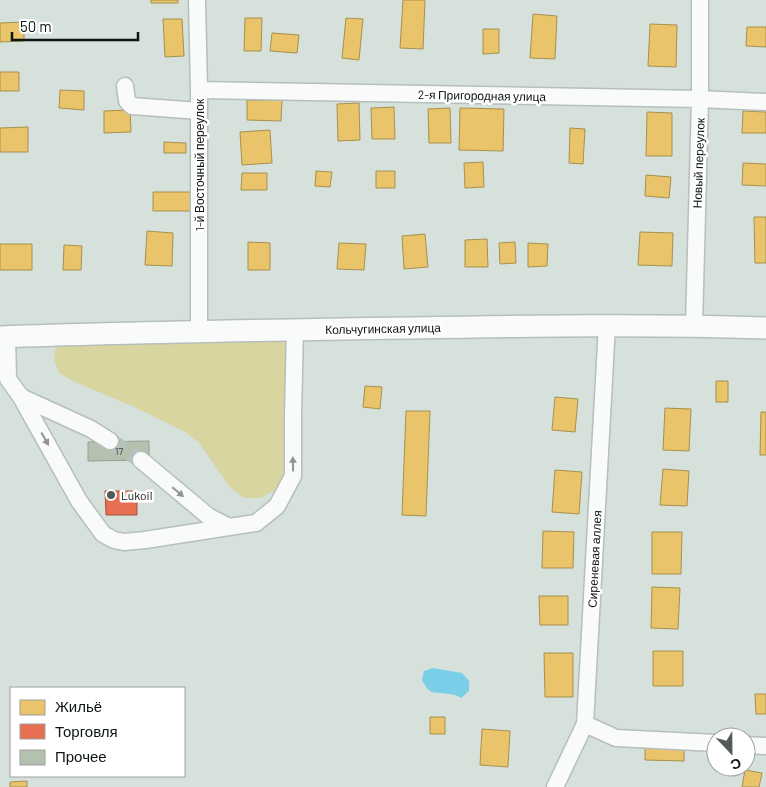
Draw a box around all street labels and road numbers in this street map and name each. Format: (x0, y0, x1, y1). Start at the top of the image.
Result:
street label: 2-я Пригородная улица (418, 87, 546, 104)
street label: 1-й Восточный переулок (192, 98, 207, 231)
street label: Новый переулок (689, 117, 708, 209)
street label: Кольчугинская улица (325, 320, 441, 337)
street label: Сиреневая аллея (584, 510, 605, 608)

